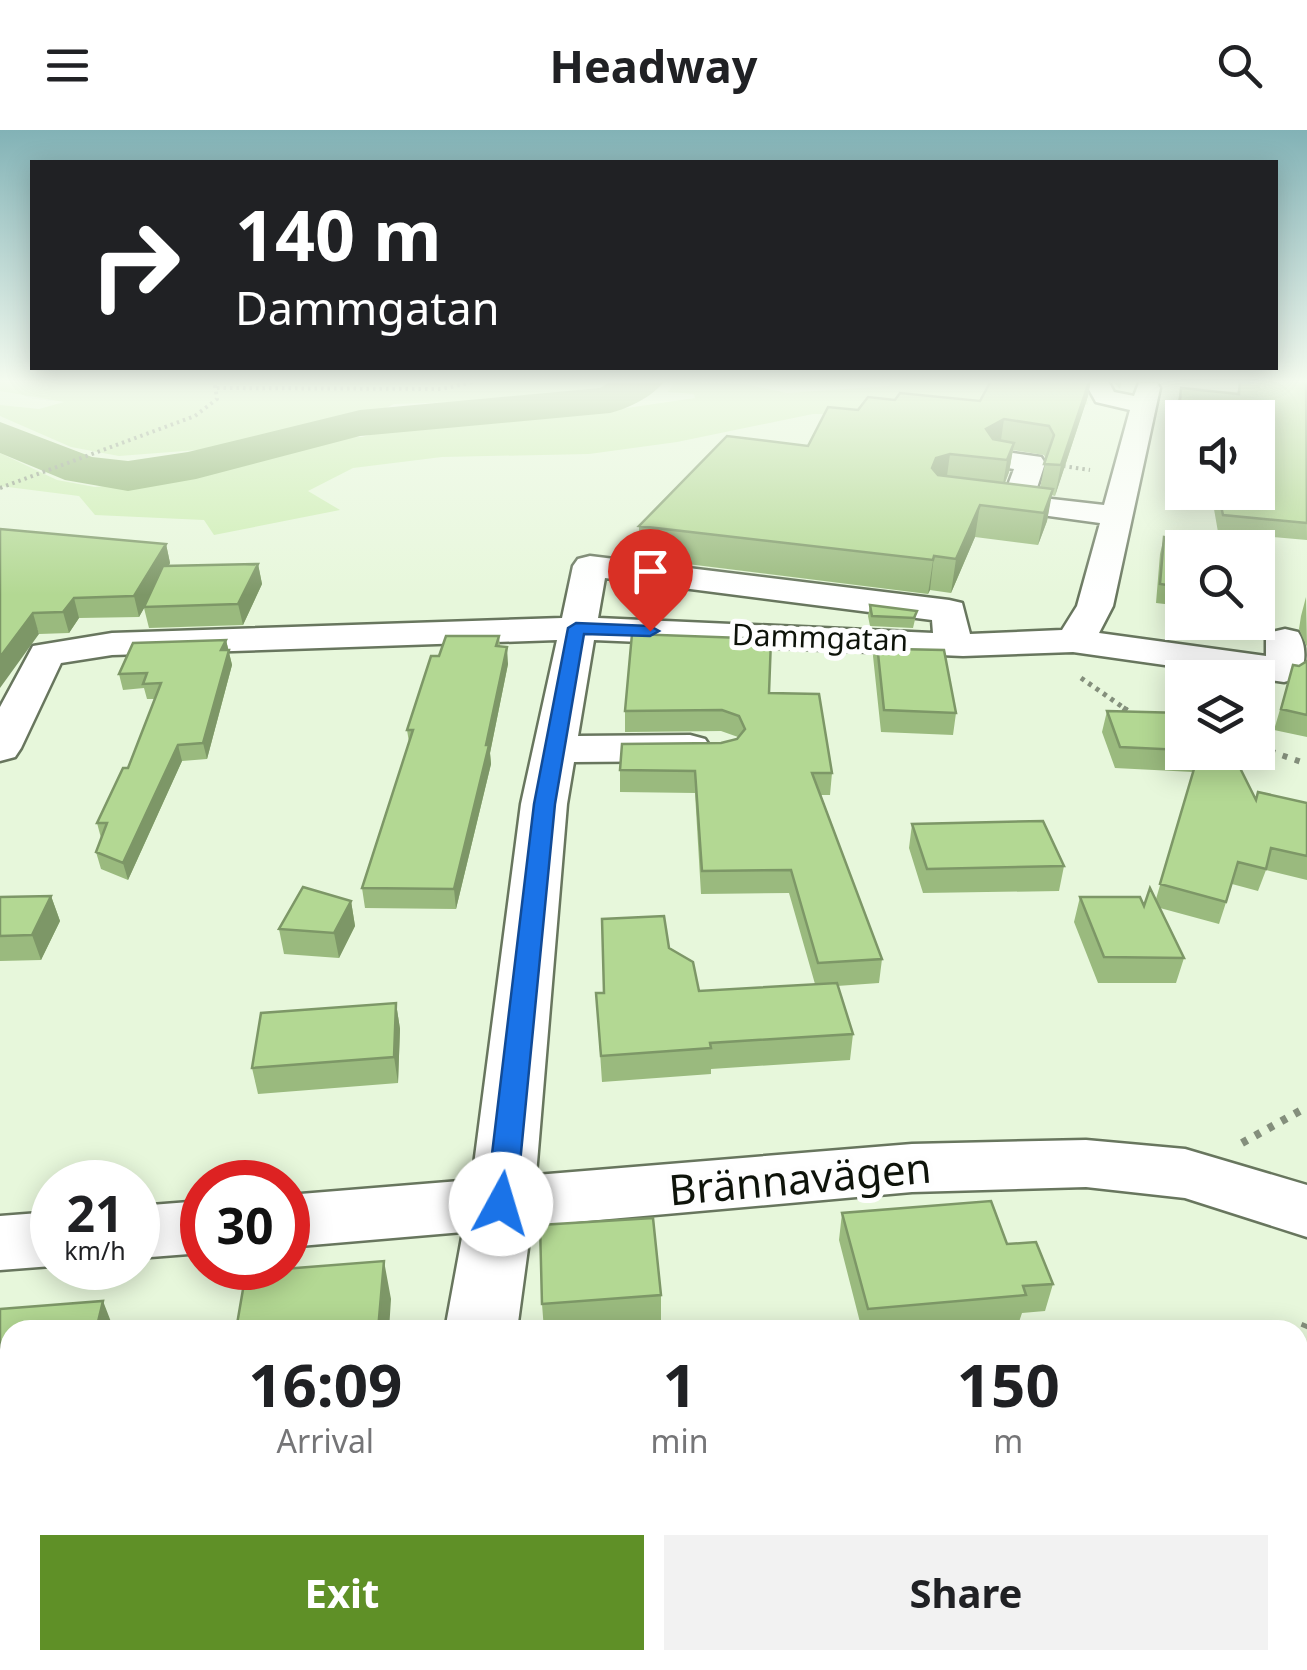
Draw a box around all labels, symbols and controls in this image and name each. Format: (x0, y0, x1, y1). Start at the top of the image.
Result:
text: Headway (550, 35, 757, 96)
icon: menu (40, 38, 95, 93)
icon: search (1212, 38, 1267, 93)
text: 140 m (235, 186, 442, 282)
icon: right (70, 200, 200, 330)
text: Dammgatan (235, 277, 499, 338)
map controls (1165, 400, 1275, 770)
button: sound (1165, 400, 1275, 510)
pin (608, 529, 693, 632)
button: search (1165, 530, 1275, 640)
icon: arrive (623, 544, 678, 599)
street label: Dammgatan (731, 613, 909, 660)
button: layers (1165, 660, 1275, 770)
street label: Brännavägen (666, 1138, 933, 1217)
position arrow (449, 1152, 553, 1256)
speed limit sign: 30 (180, 1160, 310, 1290)
text: 21 (66, 1179, 124, 1247)
text: km/h (64, 1233, 126, 1267)
text: 16:09 (248, 1343, 402, 1425)
text: 1 (662, 1343, 697, 1425)
text: 150 (957, 1343, 1060, 1425)
text: Arrival (277, 1419, 374, 1462)
text: min (651, 1419, 709, 1462)
text: m (993, 1419, 1023, 1462)
button: Exit (40, 1535, 644, 1650)
button: Share (664, 1535, 1268, 1650)

